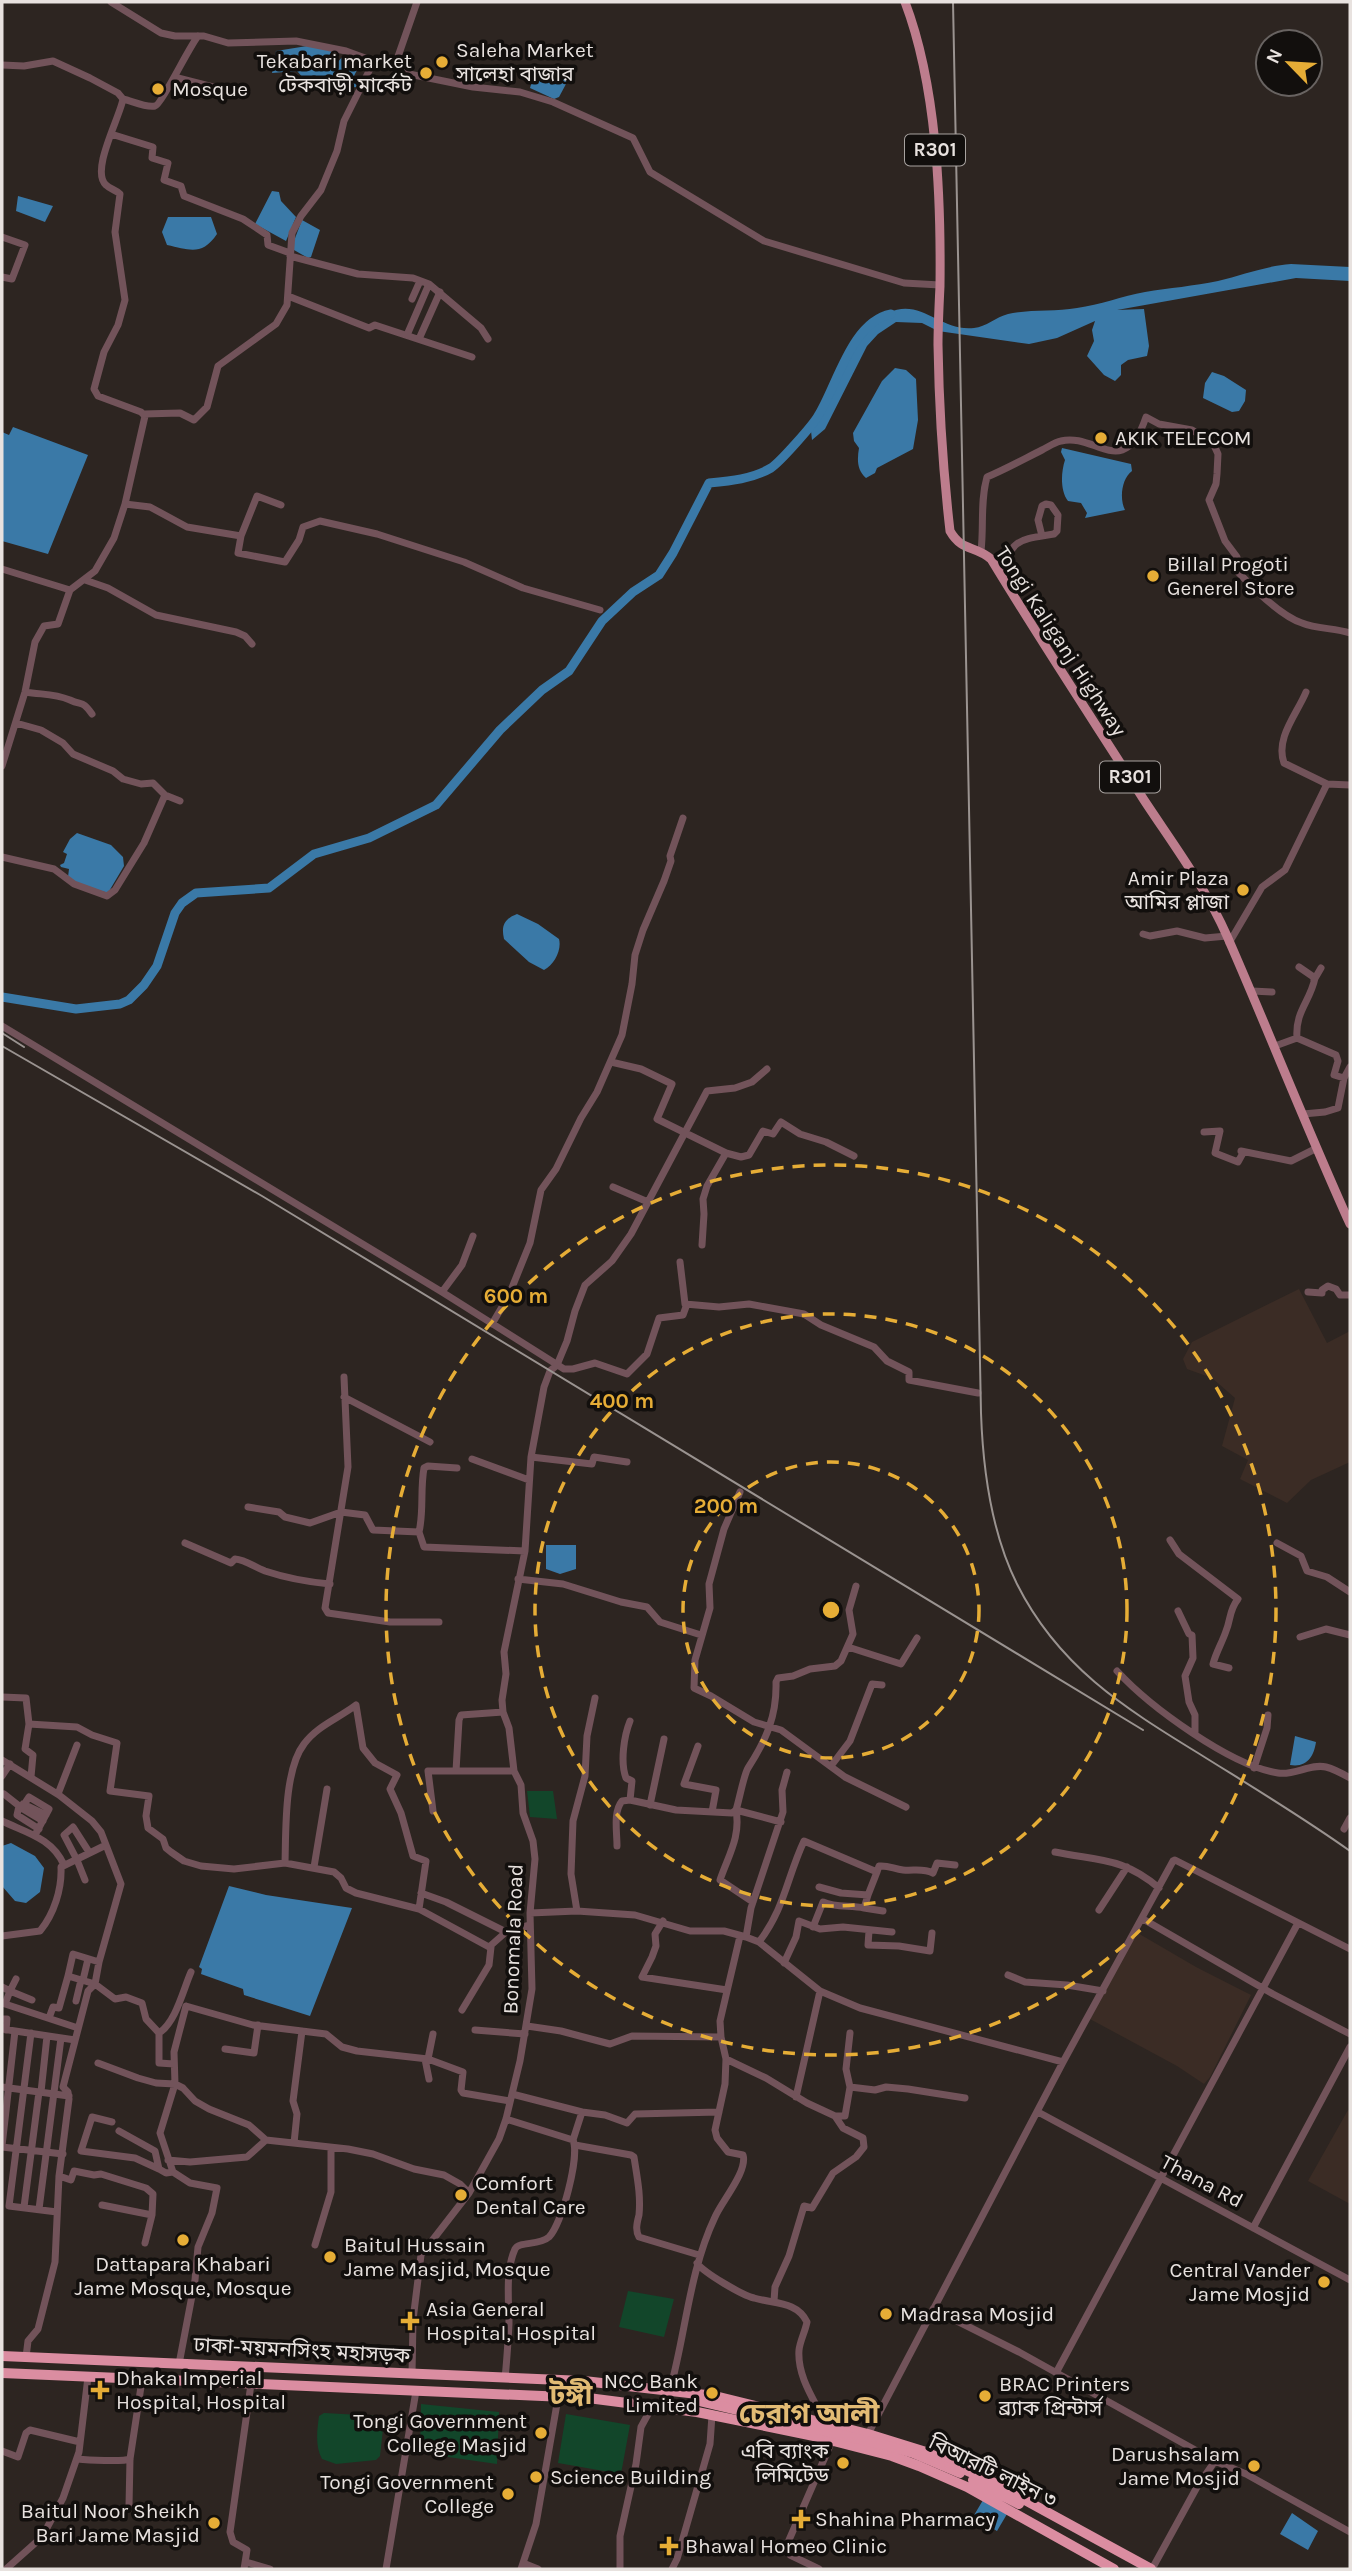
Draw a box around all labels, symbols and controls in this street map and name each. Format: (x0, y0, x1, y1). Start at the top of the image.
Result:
north arrow (1254, 28, 1324, 98)
place label: Saleha Market সালেহা বাজার (455, 38, 594, 86)
text: N (1262, 45, 1287, 67)
place label: Tekabari market টেকবাড়ী মার্কেট (257, 49, 412, 97)
marker: Saleha Market সালেহা বাজার (434, 54, 450, 70)
marker: Tekabari market টেকবাড়ী মার্কেট (418, 65, 434, 81)
place label: Mosque (172, 77, 248, 101)
marker: Mosque (150, 81, 166, 97)
road number: R301 (905, 134, 965, 166)
place label: AKIK TELECOM (1115, 426, 1252, 450)
marker: AKIK TELECOM (1093, 430, 1109, 446)
street label: Tongi Kaliganj Highway (991, 542, 1132, 741)
place label: Billal Progoti Generel Store (1167, 552, 1294, 600)
marker: Billal Progoti Generel Store (1145, 568, 1161, 584)
road number: R301 (1100, 762, 1160, 792)
place label: Amir Plaza আমির প্লাজা (1124, 866, 1229, 914)
marker: Amir Plaza আমির প্লাজা (1235, 882, 1251, 898)
text: 600 m (484, 1284, 548, 1308)
text: 400 m (590, 1389, 654, 1413)
text: 200 m (694, 1494, 758, 1518)
centre of rings (819, 1598, 843, 1622)
street label: Bonomala Road (498, 1863, 528, 2015)
street label: Thana Rd (1157, 2149, 1247, 2213)
place label: Comfort Dental Care (475, 2171, 585, 2219)
marker: Comfort Dental Care (453, 2187, 469, 2203)
marker: Dattapara Khabari Jame Mosque, Mosque (175, 2232, 191, 2248)
place label: Baitul Hussain Jame Masjid, Mosque (344, 2233, 551, 2281)
marker: Baitul Hussain Jame Masjid, Mosque (322, 2249, 338, 2265)
place label: Dattapara Khabari Jame Mosque, Mosque (75, 2252, 291, 2300)
place label: Central Vander Jame Mosjid (1170, 2258, 1310, 2306)
marker: Central Vander Jame Mosjid (1316, 2274, 1332, 2290)
place label: Asia General Hospital, Hospital (426, 2297, 596, 2345)
place label: Madrasa Mosjid (900, 2302, 1054, 2326)
marker: Madrasa Mosjid (878, 2306, 894, 2322)
marker: Asia General Hospital, Hospital (400, 2311, 420, 2331)
street label: ঢাকা-ময়মনসিংহ মহাসড়ক (192, 2332, 412, 2368)
place label: Dhaka Imperial Hospital, Hospital (116, 2366, 286, 2414)
place label: NCC Bank Limited (604, 2369, 698, 2417)
place label: BRAC Printers ব্র্যাক প্রিন্টার্স (998, 2372, 1130, 2420)
district label: টঙ্গী (549, 2378, 593, 2411)
marker: Dhaka Imperial Hospital, Hospital (90, 2380, 110, 2400)
marker: NCC Bank Limited (704, 2385, 720, 2401)
marker: BRAC Printers ব্র্যাক প্রিন্টার্স (977, 2388, 993, 2404)
district label: চেরাগ আলী (739, 2397, 880, 2430)
place label: Tongi Government College Masjid (353, 2409, 527, 2457)
marker: Tongi Government College Masjid (533, 2425, 549, 2441)
street label: বিআরটি লাইন ৩ (924, 2429, 1061, 2512)
place label: এবি ব্যাংক লিমিটেড (741, 2439, 830, 2487)
place label: Darushsalam Jame Mosjid (1111, 2442, 1240, 2490)
marker: এবি ব্যাংক লিমিটেড (835, 2455, 851, 2471)
marker: Darushsalam Jame Mosjid (1246, 2458, 1262, 2474)
place label: Science Building (550, 2465, 711, 2489)
marker: Science Building (528, 2469, 544, 2485)
place label: Tongi Government College (320, 2470, 494, 2518)
marker: Tongi Government College (500, 2486, 516, 2502)
place label: Baitul Noor Sheikh Bari Jame Masjid (21, 2499, 200, 2547)
place label: Shahina Pharmacy (815, 2507, 996, 2531)
marker: Shahina Pharmacy (793, 2511, 809, 2527)
marker: Baitul Noor Sheikh Bari Jame Masjid (206, 2515, 222, 2531)
place label: Bhawal Homeo Clinic (685, 2534, 887, 2558)
marker: Bhawal Homeo Clinic (659, 2536, 679, 2556)

